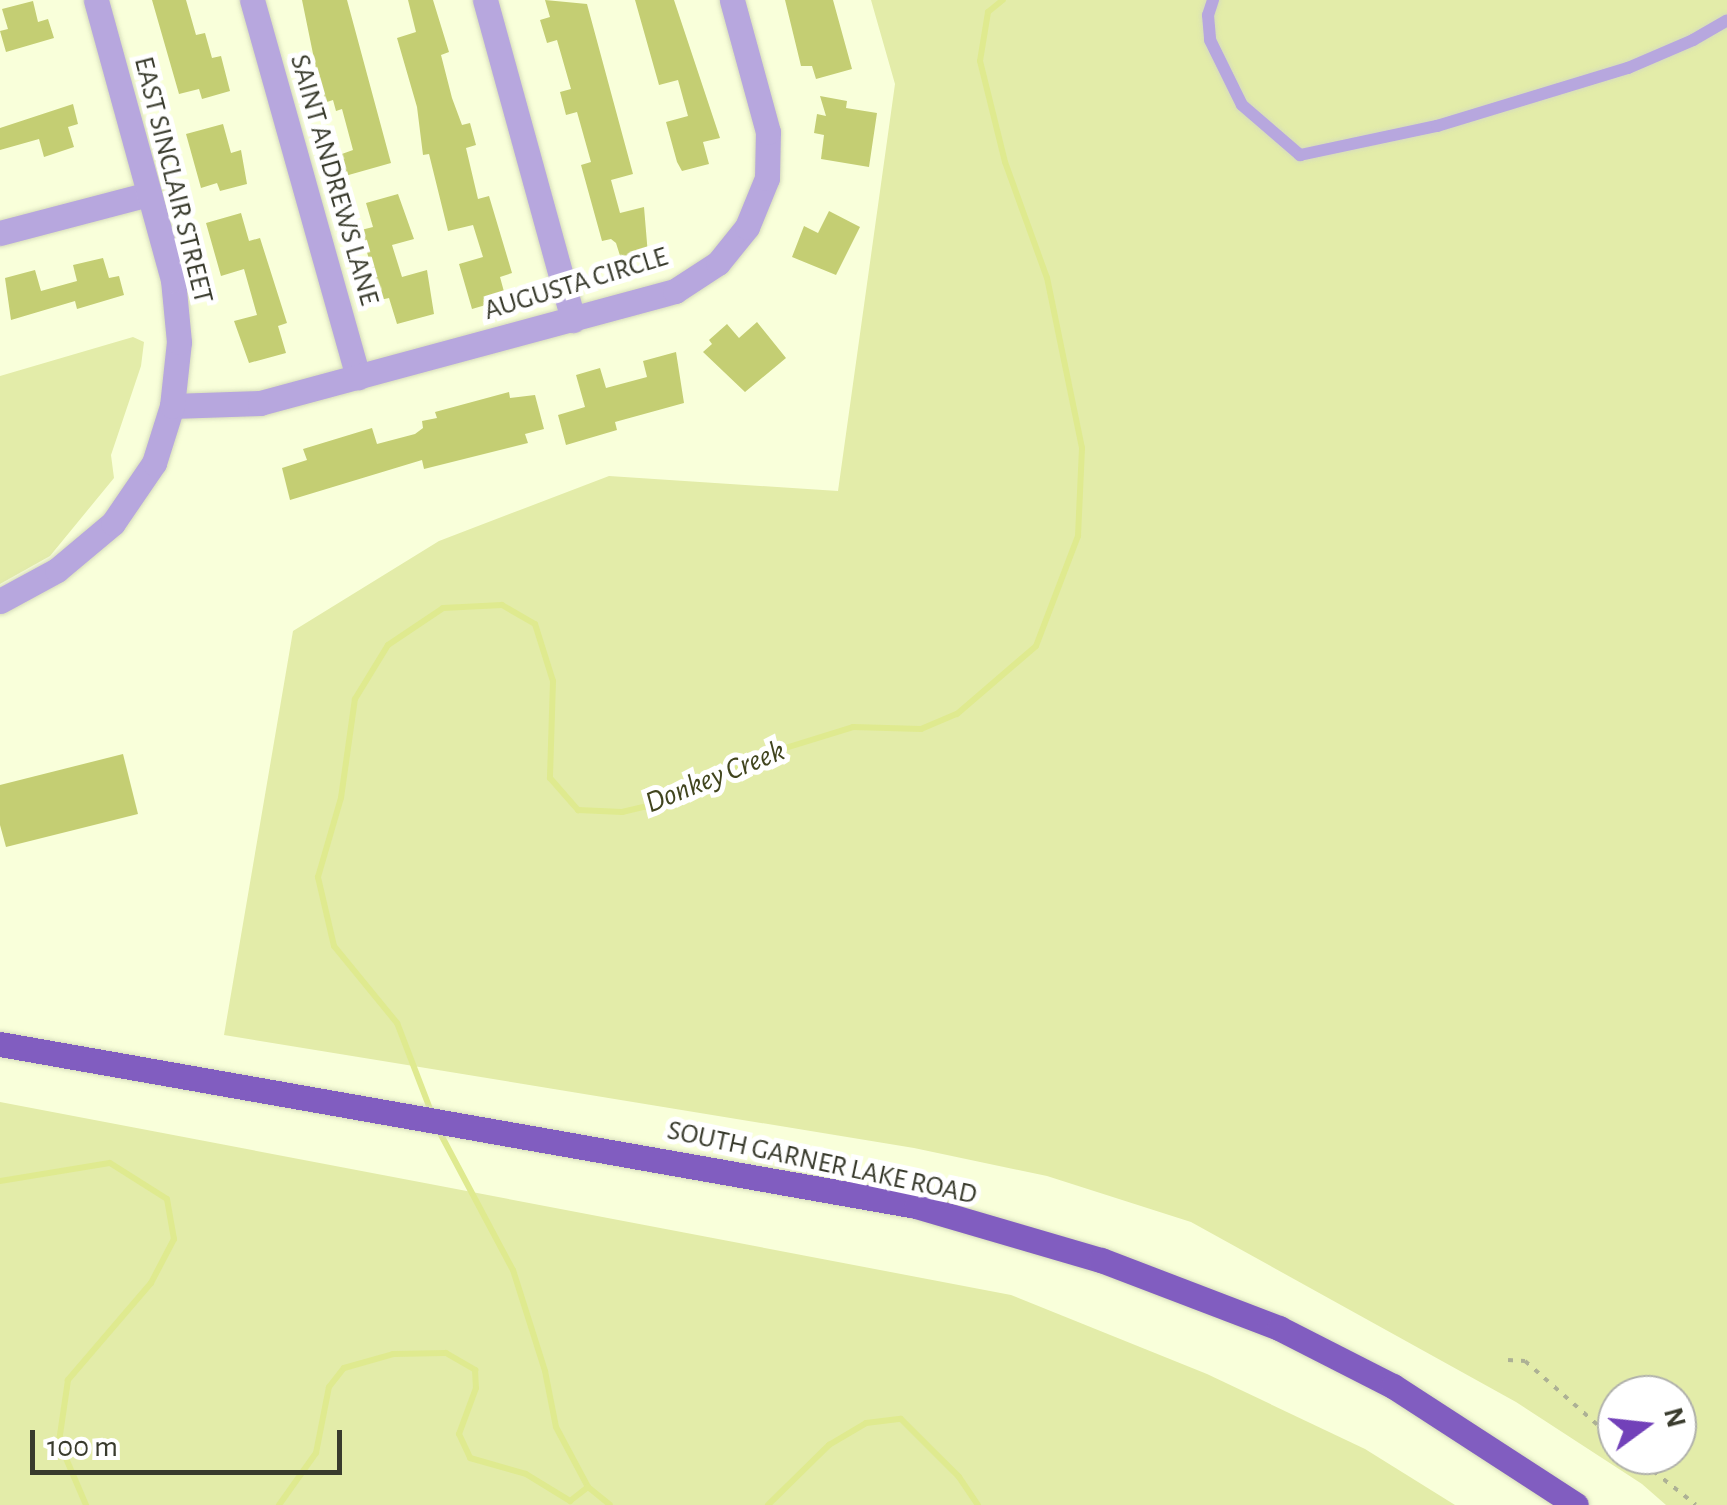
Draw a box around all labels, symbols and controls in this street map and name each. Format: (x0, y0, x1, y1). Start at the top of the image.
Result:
street label: SAINT ANDREWS LANE (282, 51, 386, 309)
street label: EAST SINCLAIR STREET (126, 53, 220, 307)
street label: AUGUSTA CIRCLE (480, 240, 672, 328)
water label: Donkey Creek (640, 733, 790, 821)
street label: SOUTH GARNER LAKE ROAD (664, 1114, 980, 1212)
north arrow (1597, 1375, 1697, 1475)
text: N (1658, 1405, 1690, 1431)
scale bar (35, 1410, 348, 1472)
text: 100 m (47, 1432, 118, 1462)

